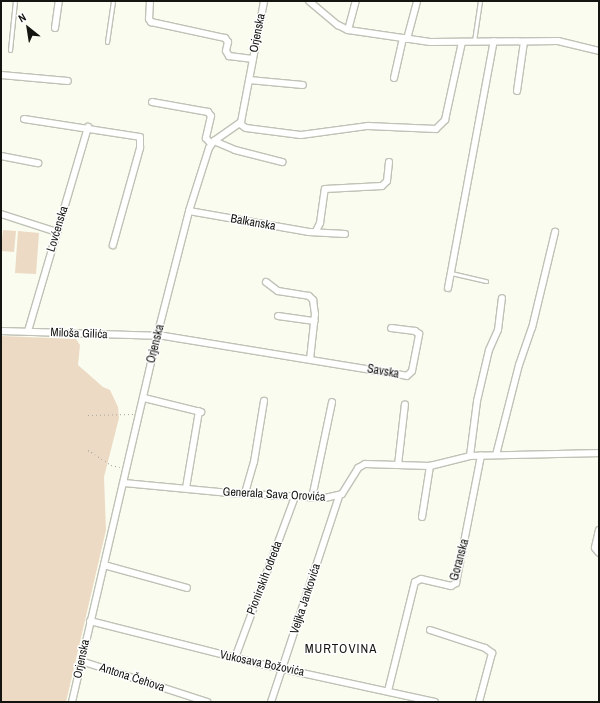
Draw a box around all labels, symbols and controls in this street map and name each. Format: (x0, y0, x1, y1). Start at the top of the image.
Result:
north arrow (8, 8, 48, 48)
text: N (16, 10, 28, 25)
street label: Orjenska (247, 12, 269, 54)
street label: Lovćenska (44, 204, 72, 254)
street label: Balkanska (229, 212, 277, 234)
street label: Orjenska (144, 323, 168, 365)
street label: Miloša Gilića (50, 326, 108, 342)
street label: Savska (366, 362, 400, 382)
street label: Generala Sava Orovića (222, 485, 326, 505)
street label: Goranska (448, 538, 472, 582)
street label: Pionirskih odreda (244, 539, 286, 617)
street label: Veljka Jankovića (288, 562, 324, 636)
street label: Orjenska (71, 638, 93, 680)
district label: MURTOVINA (305, 641, 377, 657)
street label: Vukosava Božovića (218, 648, 306, 680)
street label: Antona Čehova (98, 661, 166, 695)

